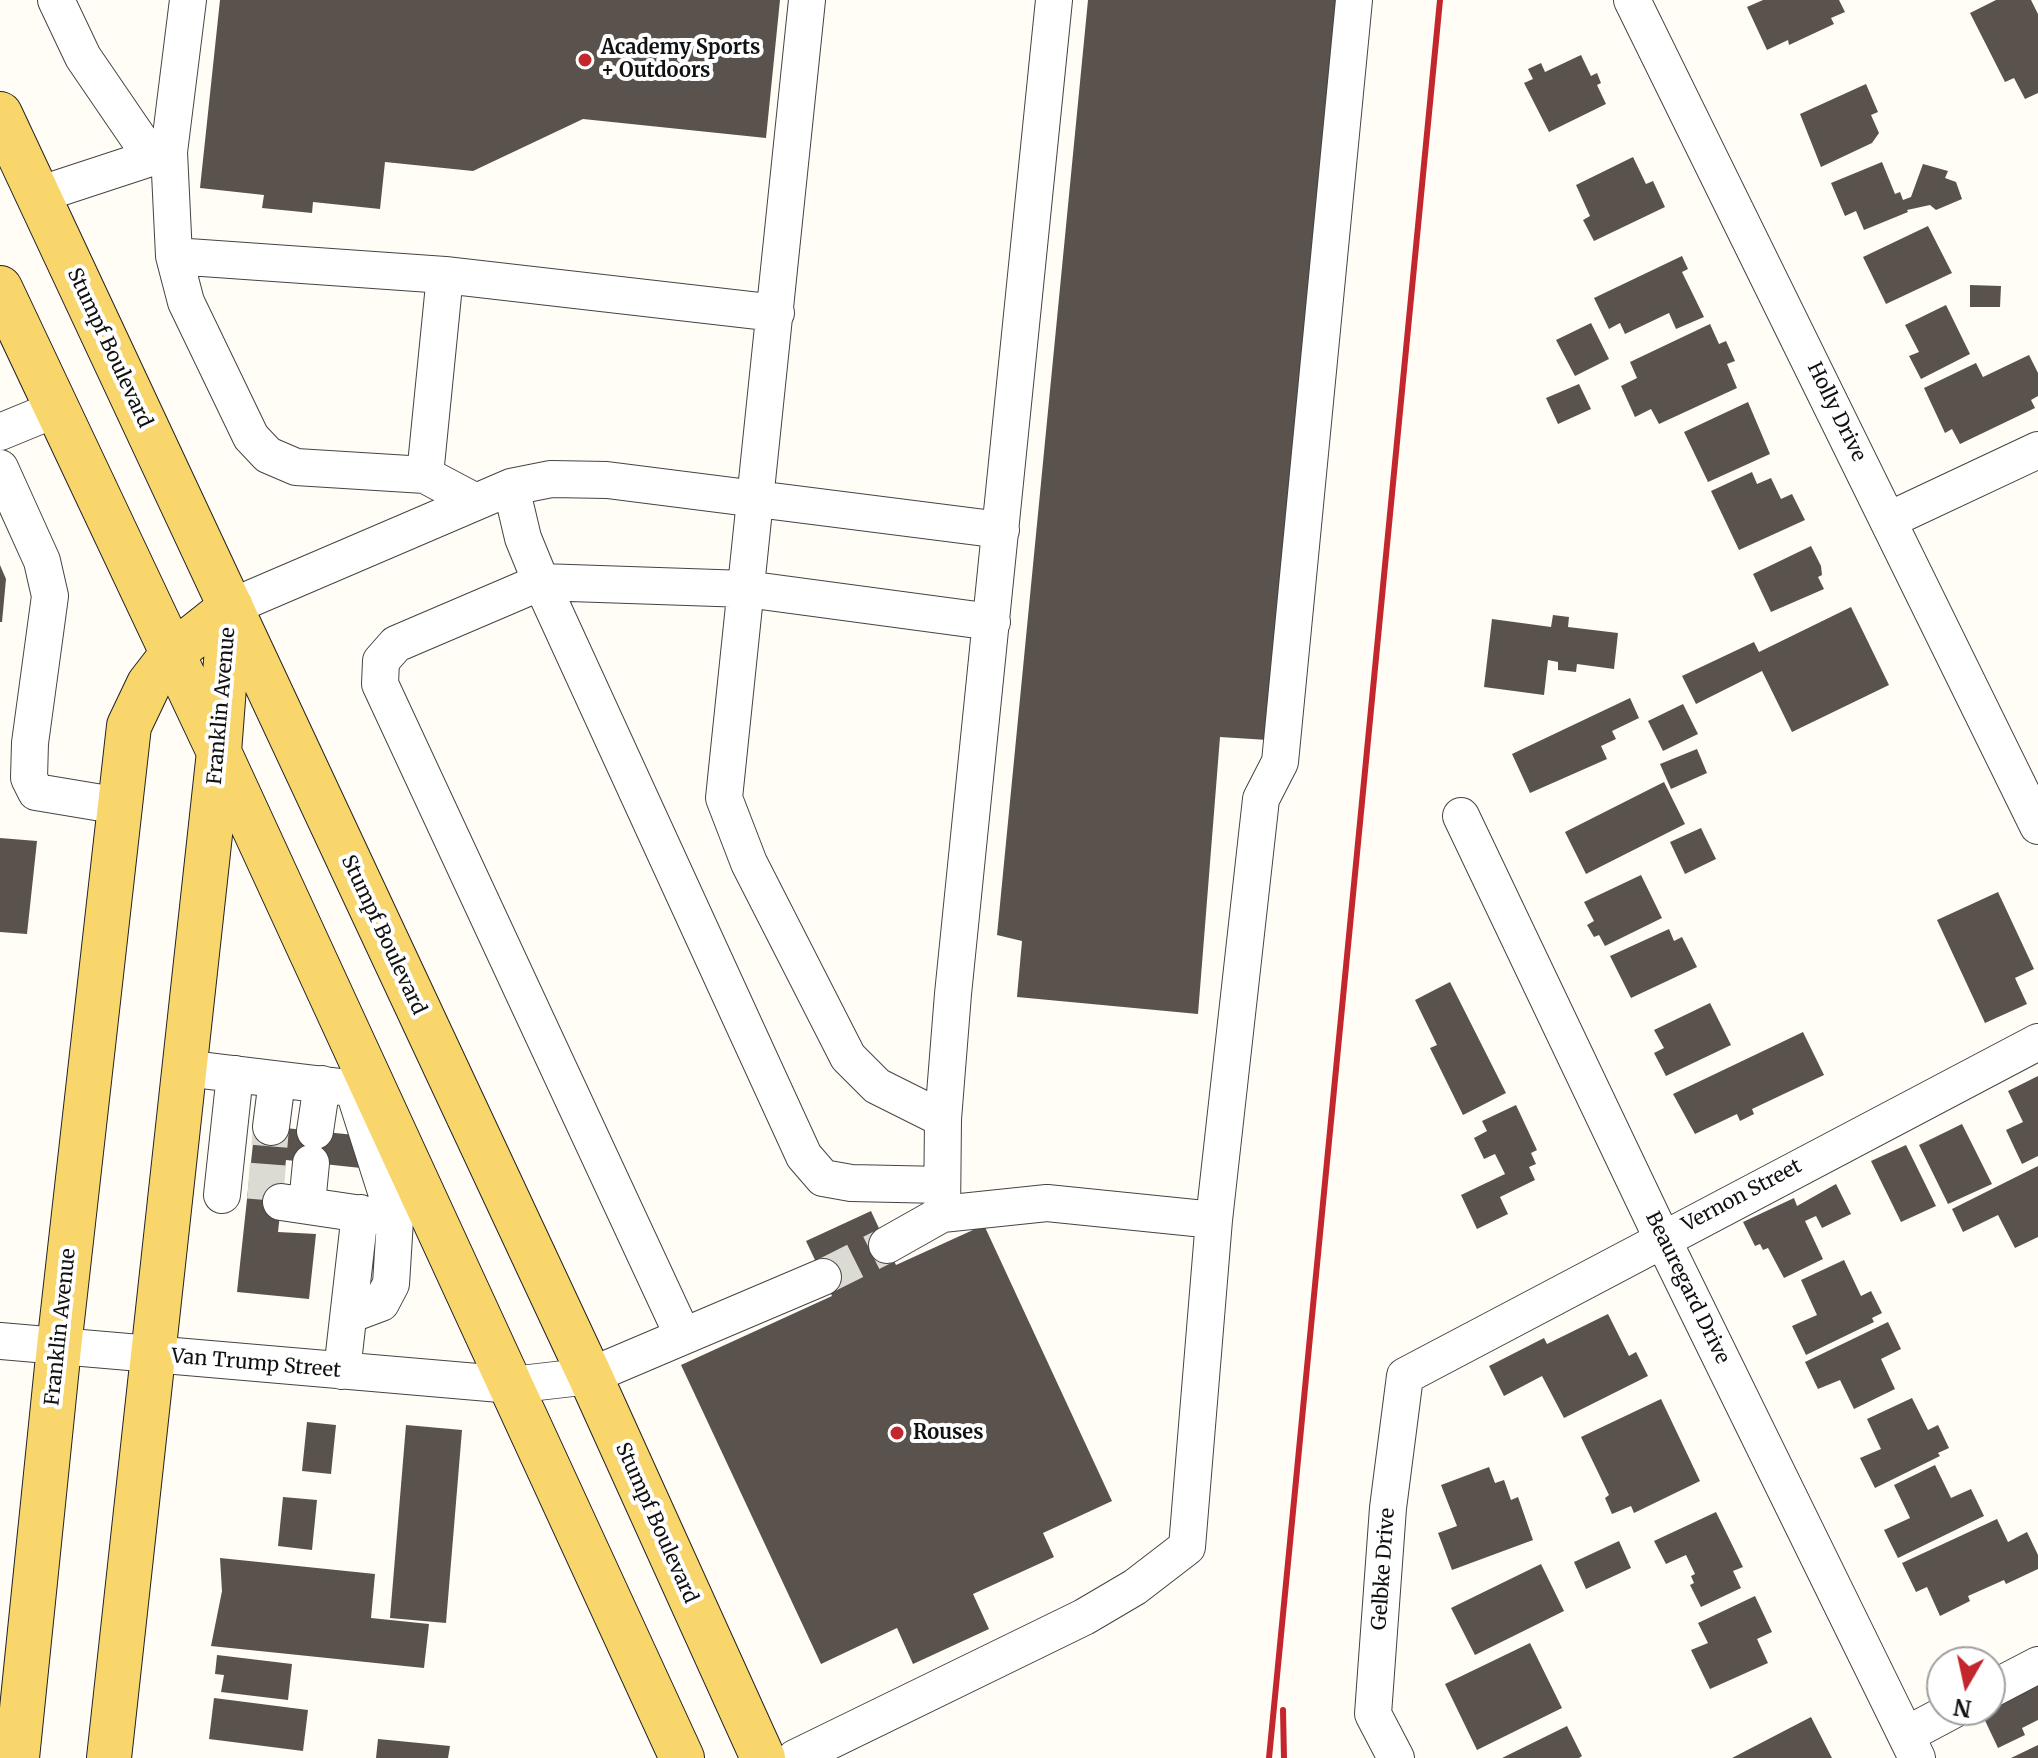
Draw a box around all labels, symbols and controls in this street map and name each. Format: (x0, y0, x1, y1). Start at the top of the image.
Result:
place label: Academy Sports + Outdoors (601, 36, 760, 83)
marker: Academy Sports + Outdoors (576, 51, 594, 69)
street label: Stumpf Boulevard (62, 264, 156, 432)
street label: Holly Drive (1802, 358, 1870, 466)
street label: Franklin Avenue (203, 626, 241, 786)
street label: Stumpf Boulevard (336, 851, 430, 1019)
street label: Vernon Street (1678, 1154, 1806, 1238)
street label: Beauregard Drive (1640, 1208, 1734, 1368)
street label: Franklin Avenue (41, 1247, 81, 1407)
street label: Van Trump Street (170, 1345, 342, 1383)
place label: Rouses (913, 1421, 984, 1445)
marker: Rouses (888, 1424, 906, 1442)
street label: Stumpf Boulevard (610, 1439, 702, 1607)
street label: Gelbke Drive (1368, 1507, 1400, 1631)
north arrow (1926, 1646, 2006, 1726)
text: N (1952, 1693, 1973, 1723)

